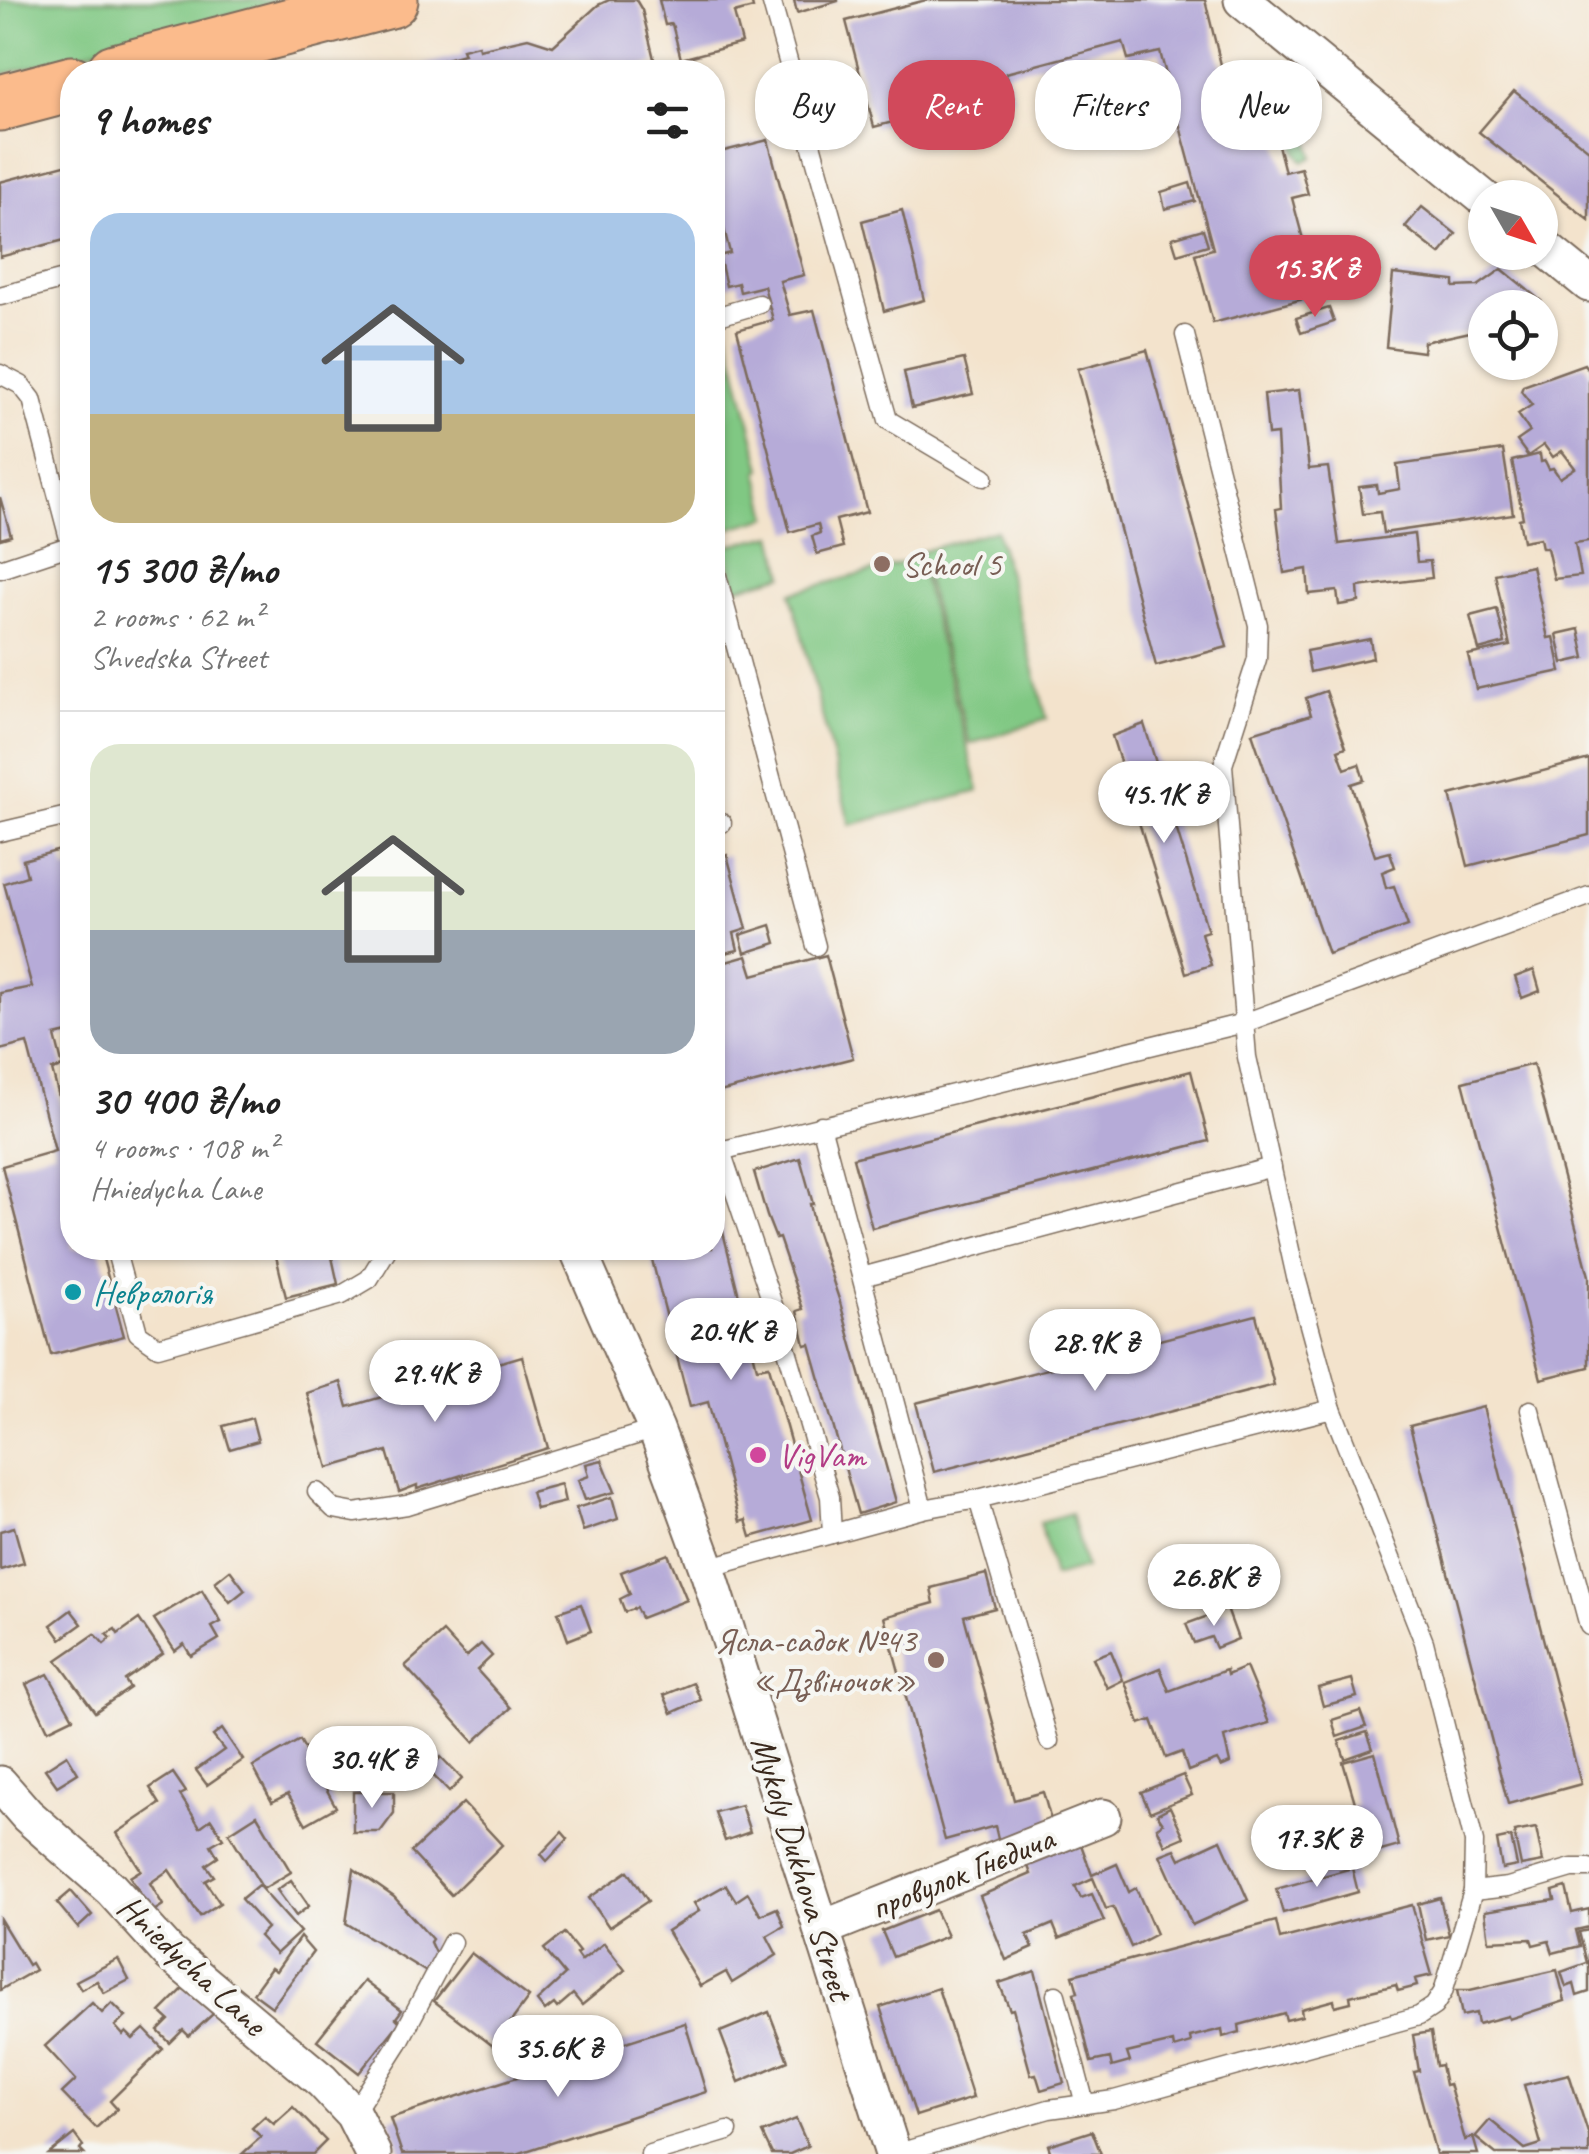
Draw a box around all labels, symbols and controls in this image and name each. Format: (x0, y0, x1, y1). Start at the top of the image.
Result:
chip: Buy (755, 60, 868, 150)
chip: Rent (888, 60, 1015, 150)
chip: Filters (1035, 60, 1181, 150)
chip: New (1201, 60, 1322, 150)
icon: filters (640, 93, 695, 148)
text: 9 homes (90, 94, 208, 147)
north arrow (1468, 180, 1558, 270)
map controls (1468, 180, 1558, 380)
pin: 15.3K ₴ (1223, 235, 1407, 320)
text: 15.3K ₴ (1271, 247, 1359, 288)
icon: home (303, 278, 483, 458)
button: locate (1468, 290, 1558, 380)
place label: School 5 (902, 542, 1004, 587)
text: 15 300 ₴/mo (90, 543, 277, 596)
marker: School 5 (871, 553, 893, 575)
text: 2 rooms · 62 m² (90, 596, 263, 637)
text: Shvedska Street (90, 637, 267, 678)
pin: 45.1K ₴ (1072, 761, 1256, 846)
text: 45.1K ₴ (1120, 773, 1208, 814)
icon: home (303, 809, 483, 989)
text: 30 400 ₴/mo (90, 1074, 278, 1127)
text: 4 rooms · 108 m² (90, 1127, 277, 1168)
text: Hniedycha Lane (90, 1168, 261, 1209)
place label: Неврологія (93, 1270, 214, 1315)
marker: Неврологія (62, 1281, 84, 1303)
pin: 20.4K ₴ (639, 1298, 823, 1383)
pin: 28.9K ₴ (1003, 1309, 1187, 1394)
text: 20.4K ₴ (687, 1310, 775, 1351)
text: 28.9K ₴ (1051, 1321, 1139, 1362)
pin: 29.4K ₴ (343, 1340, 527, 1425)
text: 29.4K ₴ (391, 1352, 479, 1393)
place label: VigVam (778, 1433, 868, 1478)
marker: VigVam (747, 1444, 769, 1466)
pin: 26.8K ₴ (1122, 1544, 1306, 1629)
text: 26.8K ₴ (1170, 1556, 1258, 1597)
place label: Ясла-садок №43 «Дзвіночок» (715, 1618, 918, 1703)
marker: Ясла-садок №43 «Дзвіночок» (925, 1649, 947, 1671)
pin: 30.4K ₴ (280, 1726, 464, 1811)
street label: Mykoly Dukhova Street (741, 1731, 864, 2008)
text: 30.4K ₴ (328, 1738, 416, 1779)
pin: 17.3K ₴ (1225, 1805, 1409, 1890)
street label: провулок Гнєдича (864, 1815, 1062, 1930)
text: 17.3K ₴ (1273, 1817, 1361, 1858)
street label: Hniedycha Lane (108, 1885, 278, 2047)
pin: 35.6K ₴ (466, 2015, 650, 2100)
text: 35.6K ₴ (514, 2027, 602, 2068)

